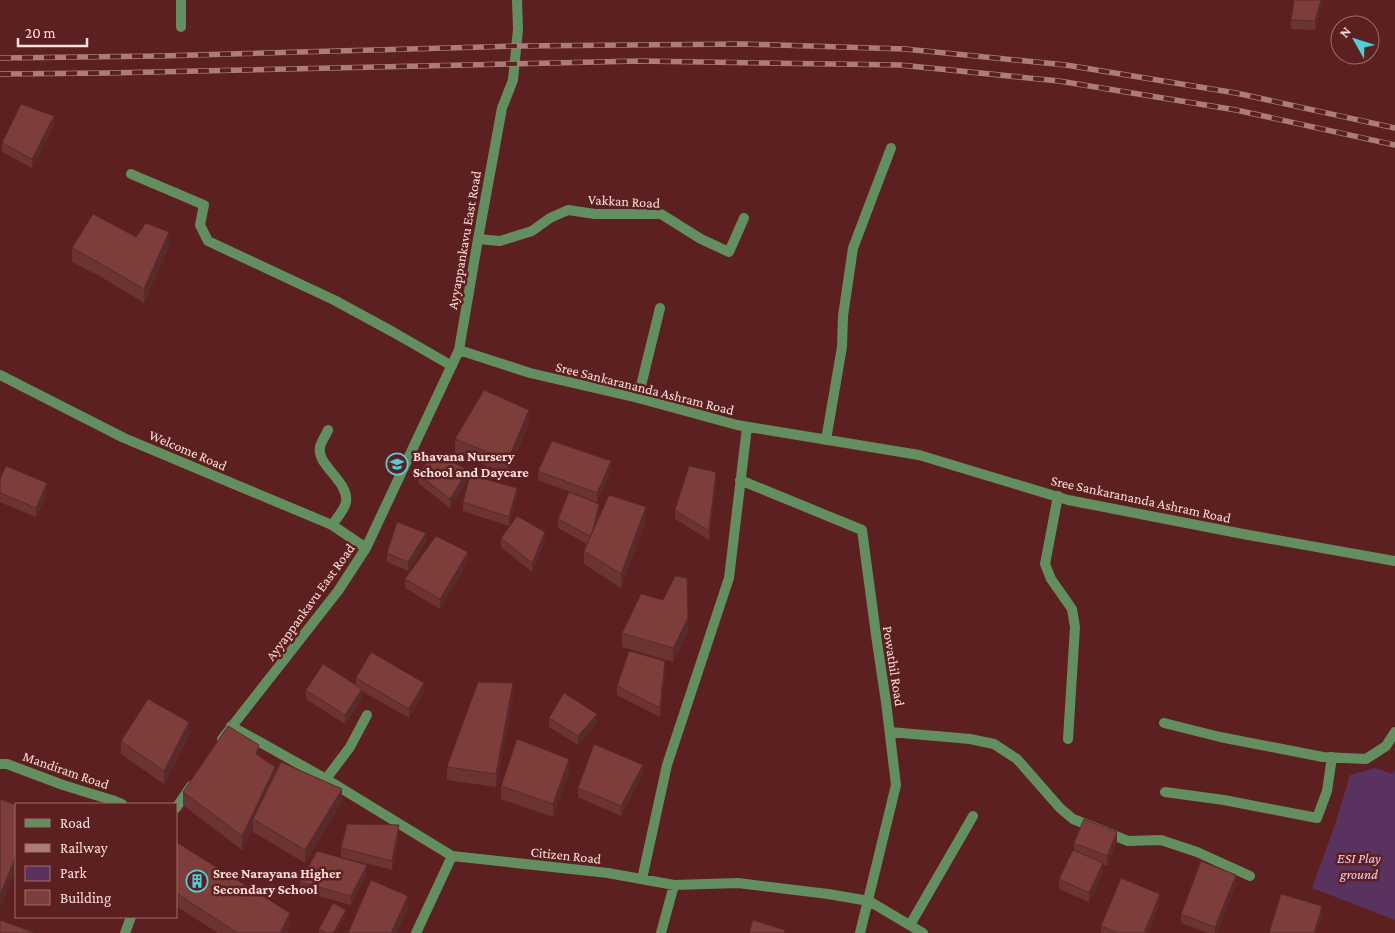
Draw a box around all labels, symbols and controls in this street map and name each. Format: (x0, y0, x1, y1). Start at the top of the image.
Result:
scale bar (18, 15, 86, 47)
north arrow (1330, 15, 1380, 65)
text: N (1336, 23, 1354, 41)
text: 20 m (25, 25, 56, 41)
street label: Ayyappankavu East Road (444, 169, 484, 311)
street label: Vakkan Road (588, 191, 661, 211)
street label: Sree Sankarananda Ashram Road (554, 358, 737, 418)
street label: Welcome Road (147, 426, 230, 474)
place label: Bhavana Nursery School and Daycare (413, 448, 529, 480)
school or university icon: Bhavana Nursery School and Daycare (385, 452, 409, 476)
street label: Sree Sankarananda Ashram Road (1050, 472, 1233, 526)
street label: Ayyappankavu East Road (262, 540, 358, 664)
street label: Powathil Road (880, 625, 908, 708)
street label: Mandiram Road (21, 748, 112, 792)
legend (15, 803, 178, 918)
text: Road (60, 815, 91, 831)
text: Railway (60, 840, 108, 857)
street label: Citizen Road (530, 843, 603, 867)
park label: ESI Play ground (1337, 850, 1381, 882)
text: Park (60, 865, 87, 881)
place label: Sree Narayana Higher Secondary School (213, 865, 342, 897)
building icon: Sree Narayana Higher Secondary School (185, 869, 209, 893)
text: Building (60, 890, 111, 907)

